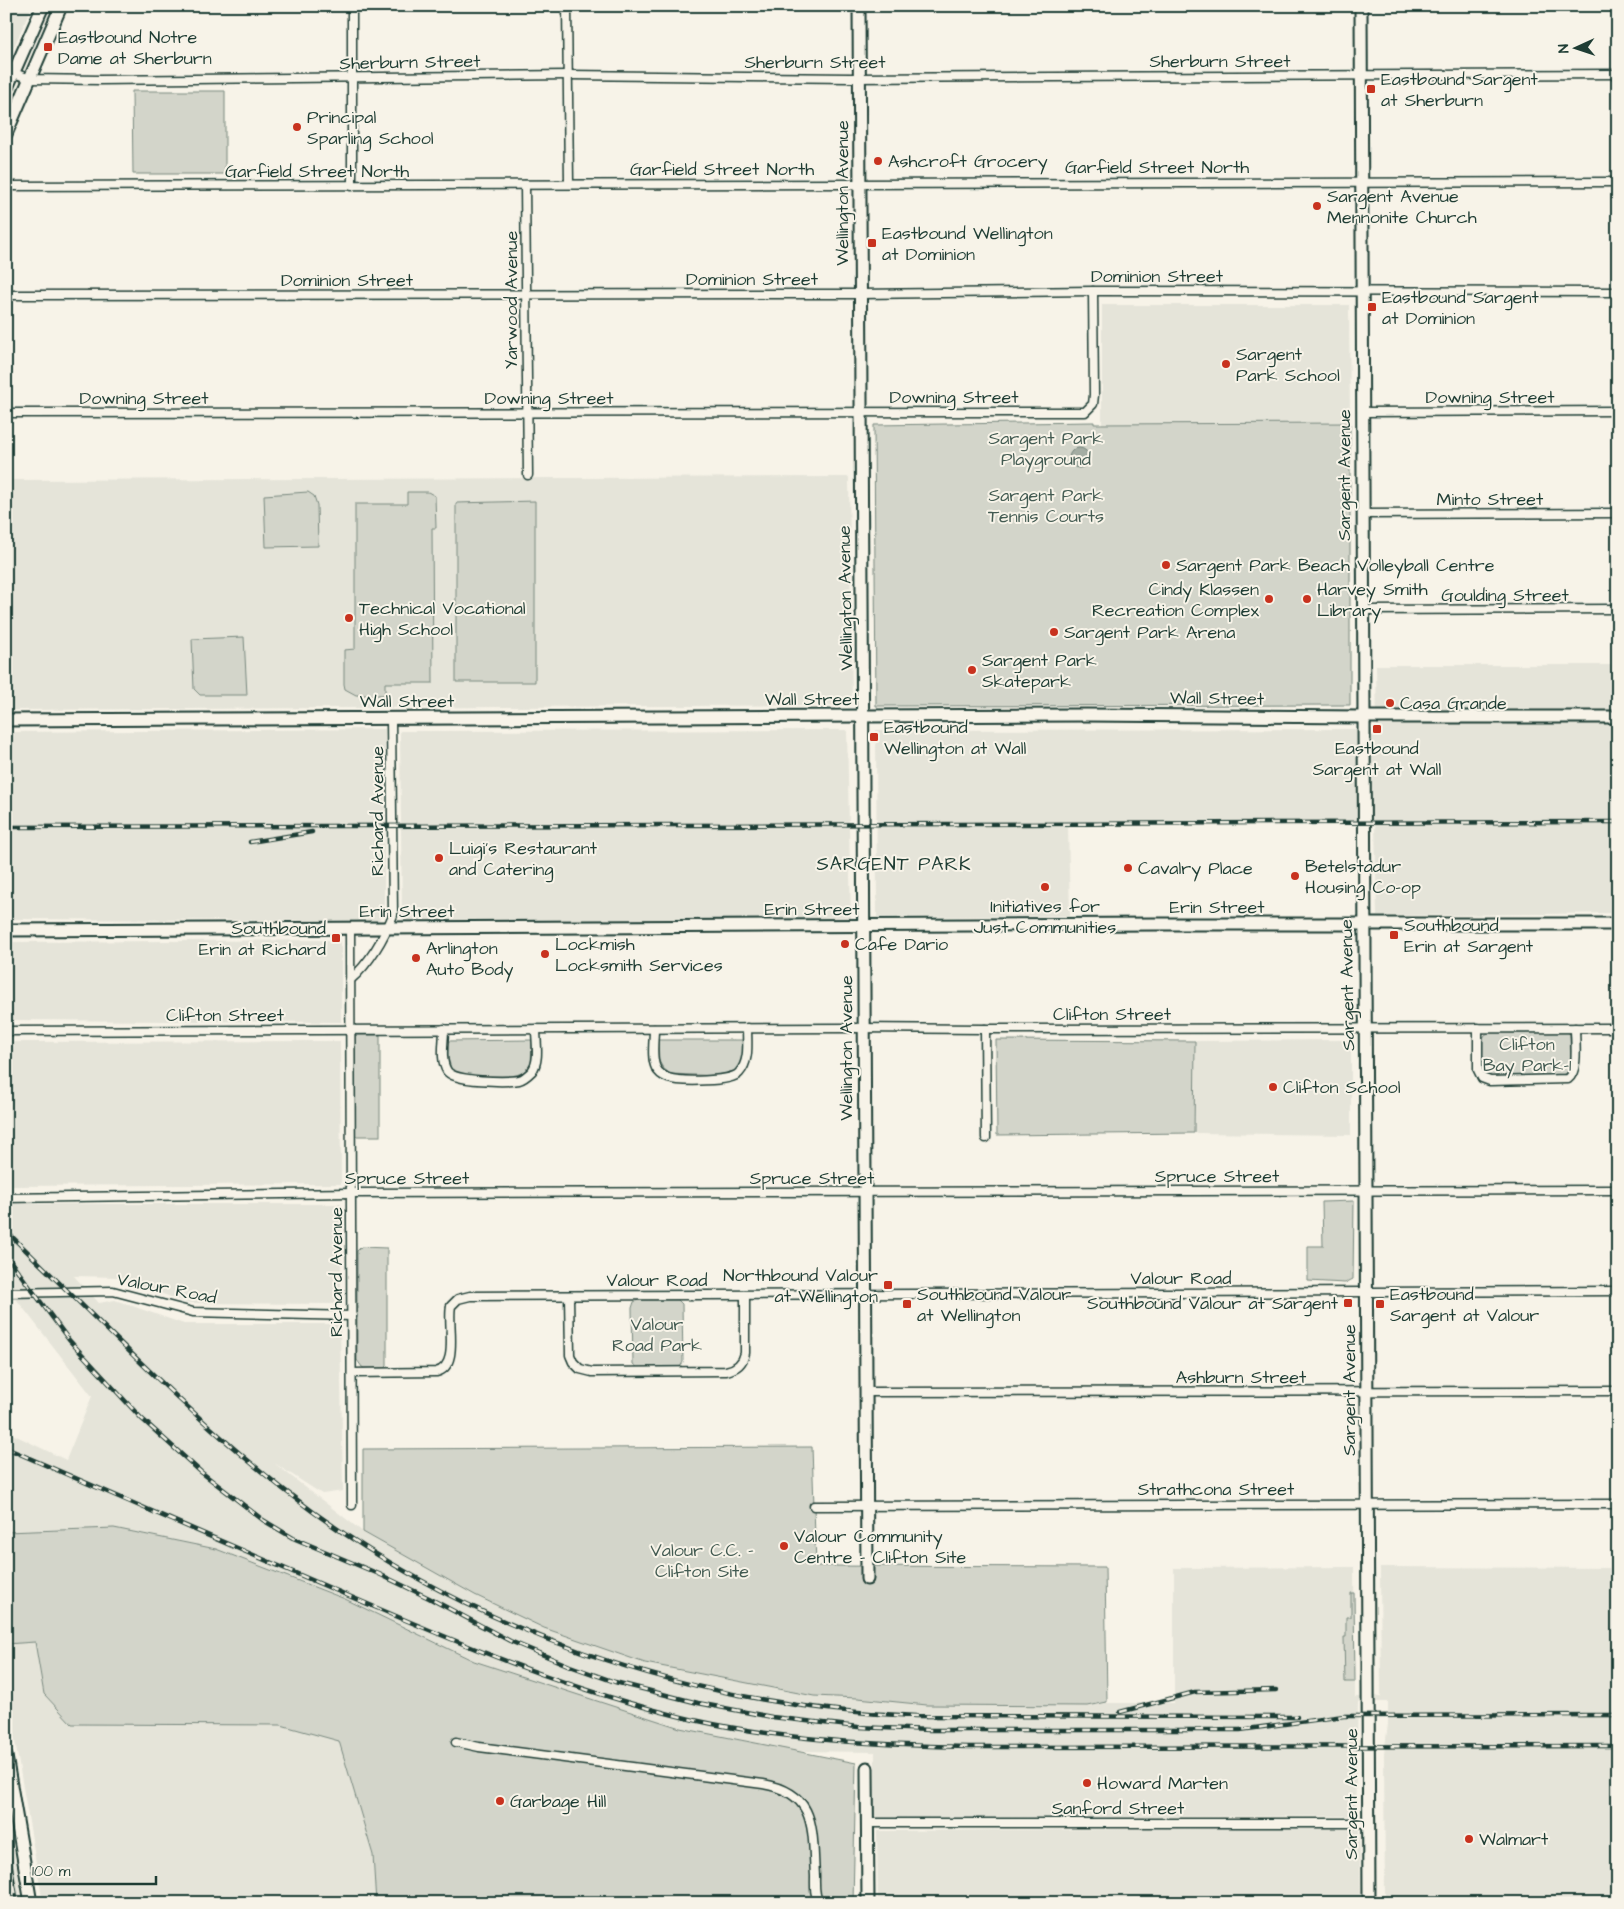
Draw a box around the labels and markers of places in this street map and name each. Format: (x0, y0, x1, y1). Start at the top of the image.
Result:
place label: Eastbound Notre Dame at Sherburn (58, 25, 212, 71)
marker: Eastbound Notre Dame at Sherburn (42, 41, 54, 53)
place label: Eastbound Sargent at Sherburn (1381, 67, 1539, 113)
marker: Eastbound Sargent at Sherburn (1365, 83, 1377, 95)
place label: Principal Sparling School (307, 105, 434, 152)
marker: Principal Sparling School (291, 121, 303, 133)
place label: Ashcroft Grocery (888, 149, 1048, 175)
marker: Ashcroft Grocery (872, 155, 884, 167)
place label: Sargent Avenue Mennonite Church (1327, 184, 1477, 230)
marker: Sargent Avenue Mennonite Church (1311, 200, 1323, 212)
place label: Eastbound Wellington at Dominion (882, 221, 1053, 267)
marker: Eastbound Wellington at Dominion (866, 237, 878, 249)
place label: Eastbound Sargent at Dominion (1382, 285, 1540, 331)
marker: Eastbound Sargent at Dominion (1366, 301, 1378, 313)
place label: Sargent Park School (1236, 342, 1340, 388)
marker: Sargent Park School (1220, 358, 1232, 370)
place label: Sargent Park Beach Volleyball Centre (1176, 553, 1495, 579)
marker: Sargent Park Beach Volleyball Centre (1160, 559, 1172, 571)
place label: Cindy Klassen Recreation Complex (1092, 577, 1260, 623)
place label: Harvey Smith Library (1317, 577, 1428, 624)
marker: Cindy Klassen Recreation Complex (1263, 593, 1275, 605)
marker: Harvey Smith Library (1301, 593, 1313, 605)
place label: Technical Vocational High School (359, 596, 526, 643)
marker: Technical Vocational High School (343, 612, 355, 624)
place label: Sargent Park Arena (1064, 620, 1235, 646)
marker: Sargent Park Arena (1048, 626, 1060, 638)
place label: Sargent Park Skatepark (982, 648, 1097, 694)
marker: Sargent Park Skatepark (966, 664, 978, 676)
place label: Casa Grande (1400, 691, 1507, 716)
marker: Casa Grande (1384, 697, 1396, 709)
place label: Eastbound Wellington at Wall (884, 715, 1027, 762)
marker: Eastbound Sargent at Wall (1371, 723, 1383, 735)
marker: Eastbound Wellington at Wall (868, 731, 880, 743)
place label: Eastbound Sargent at Wall (1313, 736, 1441, 783)
place label: Luigi's Restaurant and Catering (449, 836, 598, 883)
marker: Luigi's Restaurant and Catering (433, 852, 445, 864)
place label: Betelstadur Housing Co-op (1305, 854, 1421, 901)
place label: Cavalry Place (1138, 856, 1253, 882)
marker: Cavalry Place (1122, 862, 1134, 874)
marker: Betelstadur Housing Co-op (1289, 870, 1301, 882)
marker: Initiatives for Just Communities (1039, 881, 1051, 893)
place label: Initiatives for Just Communities (974, 894, 1116, 940)
place label: Southbound Erin at Sargent (1404, 913, 1534, 960)
place label: Southbound Erin at Richard (199, 916, 326, 962)
marker: Southbound Erin at Sargent (1388, 929, 1400, 941)
marker: Southbound Erin at Richard (330, 932, 342, 944)
place label: Lockmish Locksmith Services (555, 932, 723, 978)
place label: Cafe Dario (855, 932, 948, 957)
place label: Arlington Auto Body (426, 936, 513, 983)
marker: Cafe Dario (839, 938, 851, 950)
marker: Lockmish Locksmith Services (539, 948, 551, 960)
marker: Arlington Auto Body (410, 952, 422, 964)
place label: Clifton School (1283, 1075, 1401, 1100)
marker: Clifton School (1267, 1081, 1279, 1093)
place label: Northbound Valour at Wellington (723, 1263, 878, 1310)
marker: Northbound Valour at Wellington (882, 1279, 894, 1291)
place label: Southbound Valour at Wellington (917, 1282, 1071, 1329)
place label: Eastbound Sargent at Valour (1390, 1282, 1539, 1329)
place label: Southbound Valour at Sargent (1087, 1291, 1339, 1317)
marker: Southbound Valour at Sargent (1342, 1297, 1354, 1309)
marker: Southbound Valour at Wellington (901, 1298, 913, 1310)
marker: Eastbound Sargent at Valour (1374, 1298, 1386, 1310)
place label: Valour Community Centre - Clifton Site (794, 1524, 967, 1570)
marker: Valour Community Centre - Clifton Site (778, 1540, 790, 1552)
place label: Howard Marten (1097, 1771, 1228, 1796)
marker: Howard Marten (1081, 1777, 1093, 1789)
place label: Garbage Hill (510, 1789, 606, 1815)
marker: Garbage Hill (494, 1795, 506, 1807)
place label: Walmart (1479, 1827, 1549, 1852)
marker: Walmart (1463, 1833, 1475, 1845)

